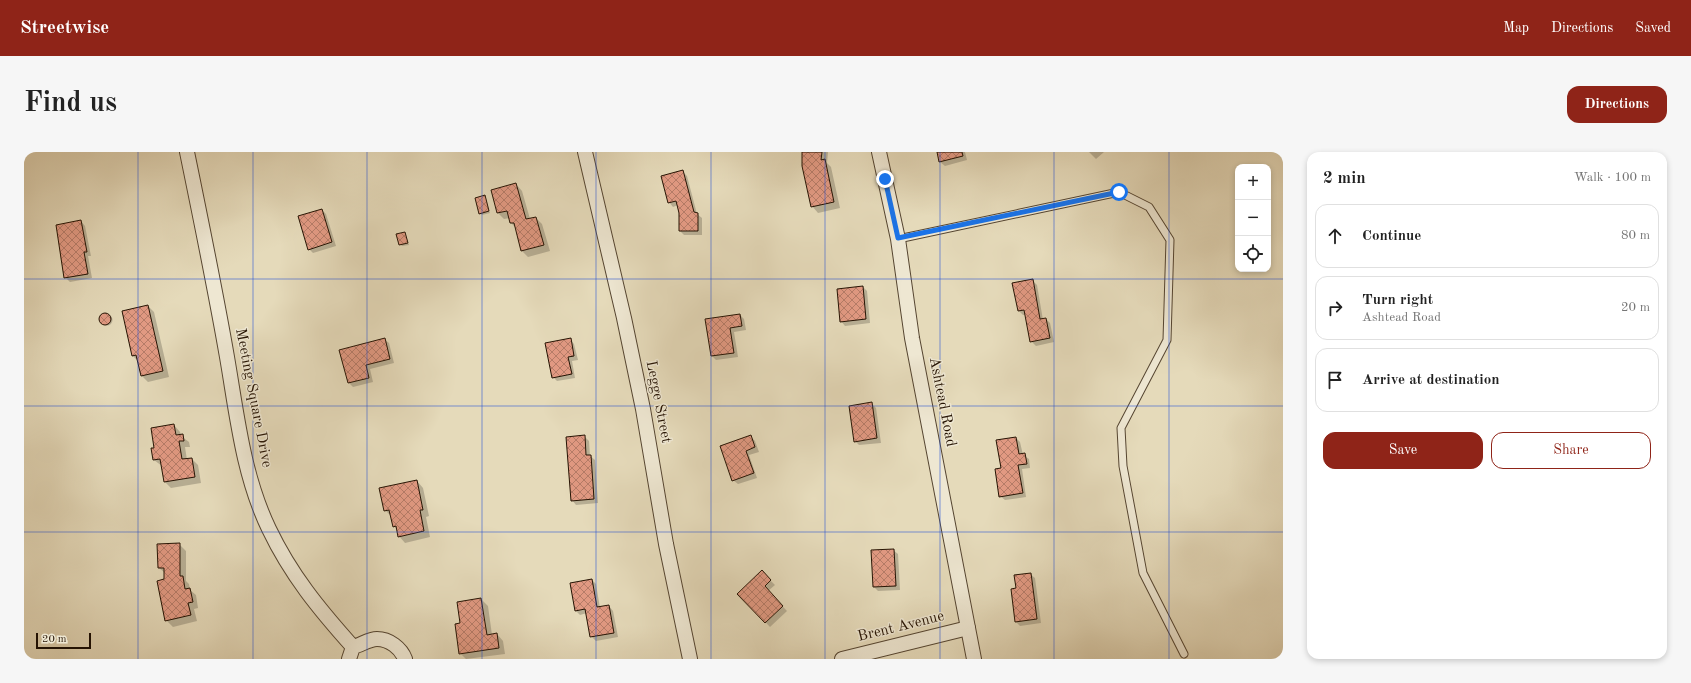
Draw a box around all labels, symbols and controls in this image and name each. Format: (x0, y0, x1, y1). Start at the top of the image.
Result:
text: Streetwise (20, 19, 109, 38)
text: Map (1503, 21, 1529, 35)
text: Directions (1551, 21, 1613, 35)
text: Saved (1635, 21, 1671, 35)
button: Directions (1567, 86, 1667, 123)
text: Find us (24, 90, 117, 118)
map controls (1235, 164, 1271, 272)
button: + (1235, 164, 1271, 200)
route end (876, 170, 894, 188)
text: 2 min (1323, 170, 1366, 187)
text: Walk · 100 m (1574, 171, 1651, 184)
route start (1110, 183, 1128, 201)
button: − (1235, 200, 1271, 236)
icon: ahead (1324, 225, 1346, 247)
text: Continue (1362, 229, 1421, 244)
text: 80 m (1621, 229, 1650, 242)
button: locate (1235, 236, 1271, 272)
text: Turn right (1362, 293, 1433, 308)
icon: right (1324, 297, 1346, 319)
text: 20 m (1621, 301, 1650, 314)
text: Ashtead Road (1362, 311, 1441, 324)
street label: Meeting Square Drive (232, 327, 274, 469)
street label: Ashtead Road (926, 356, 958, 448)
street label: Legge Street (643, 359, 673, 445)
icon: arrive (1324, 369, 1346, 391)
text: Arrive at destination (1362, 373, 1500, 388)
button: Save (1323, 432, 1483, 469)
button: Share (1491, 432, 1651, 469)
street label: Brent Avenue (856, 609, 946, 645)
scale bar (36, 631, 91, 650)
text: 20 m (42, 634, 67, 645)

